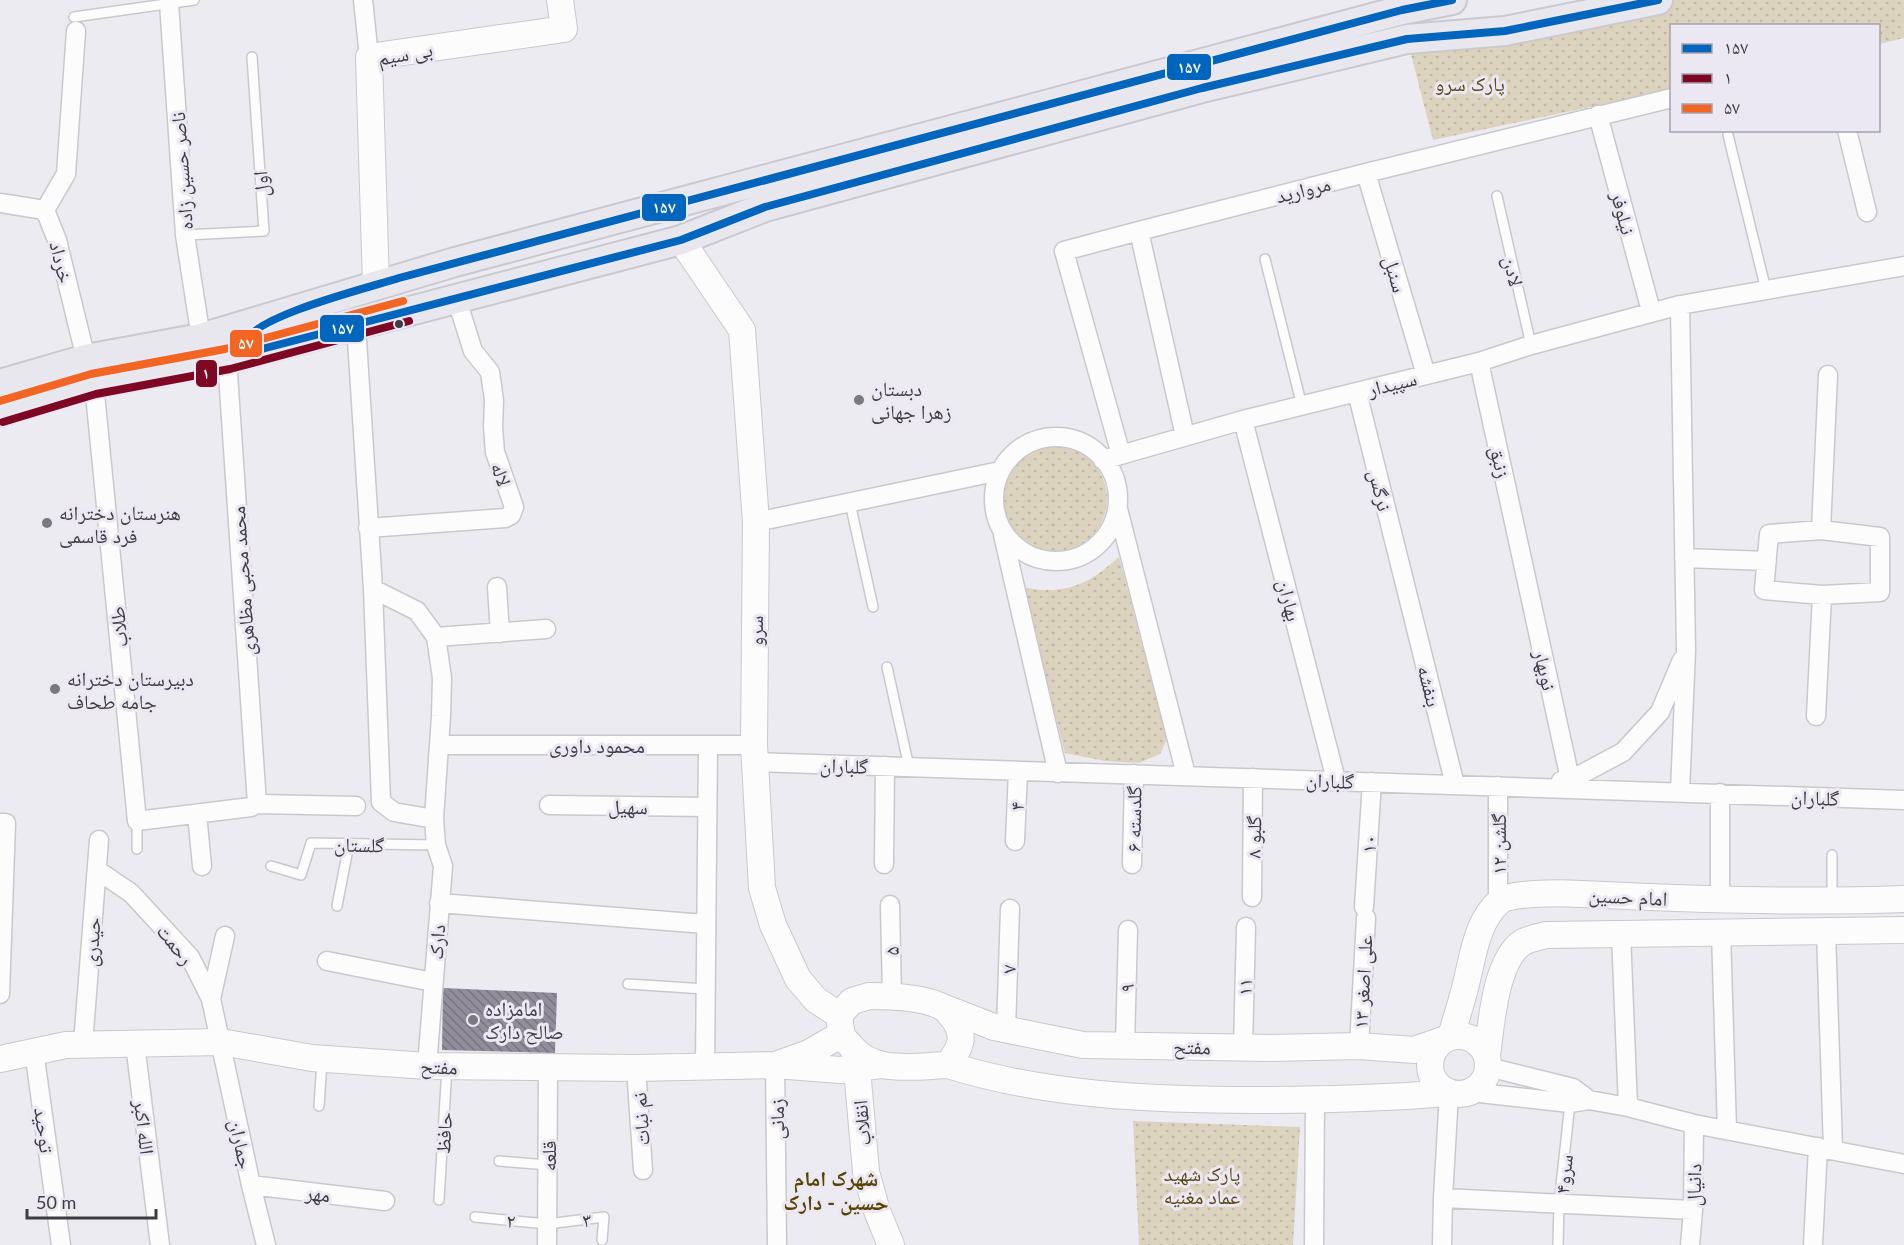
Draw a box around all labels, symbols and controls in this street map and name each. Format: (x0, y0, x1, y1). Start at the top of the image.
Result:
legend (1670, 24, 1880, 132)
street label: بی سیم (376, 36, 435, 73)
text: ۱۵۷ (1724, 36, 1748, 58)
line badge: ۱۵۷ (1166, 53, 1212, 81)
text: ۱۵۷ (1177, 57, 1201, 76)
text: ۱ (1724, 66, 1732, 88)
park label: پارک سرو (1435, 71, 1505, 96)
text: ۵۷ (1724, 96, 1740, 118)
street label: ناصر حسین زاده (165, 111, 198, 231)
street label: اول (247, 170, 274, 198)
street label: مروارید (1273, 171, 1333, 208)
street label: نیلوفر (1606, 188, 1641, 237)
line badge: ۱۵۷ (641, 193, 687, 222)
text: ۱۵۷ (652, 197, 676, 216)
street label: خرداد (45, 239, 79, 286)
street label: سنبل (1378, 253, 1413, 295)
street label: لادن (1498, 254, 1529, 289)
line badge: ۱۵۷ (319, 314, 365, 343)
text: ۱۵۷ (330, 318, 354, 337)
unlabelled marker (393, 318, 405, 330)
line badge: ۵۷ (229, 329, 263, 358)
text: ۵۷ (238, 333, 254, 352)
line badge: ۱ (195, 359, 218, 388)
text: ۱ (202, 363, 210, 382)
street label: سپیدار (1364, 365, 1419, 402)
place label: دبستان زهرا جهانی (871, 376, 951, 424)
marker: دبستان زهرا جهانی (852, 393, 866, 407)
street label: زنبق (1485, 444, 1516, 480)
street label: لاله (487, 459, 517, 489)
street label: نرگس (1363, 467, 1398, 514)
place label: هنرستان دخترانه فرد قاسمی (59, 500, 181, 548)
street label: محمد محبی مظاهری (225, 505, 260, 657)
marker: هنرستان دخترانه فرد قاسمی (40, 516, 54, 530)
street label: بهاران (1272, 577, 1307, 624)
street label: طلاب (104, 605, 133, 649)
street label: سرو (743, 616, 767, 646)
street label: نوبهار (1529, 646, 1562, 693)
street label: بنفشه (1413, 663, 1447, 709)
place label: دبیرستان دخترانه جامه طحاف (67, 666, 194, 713)
marker: دبیرستان دخترانه جامه طحاف (48, 682, 62, 696)
street label: محمود داوری (549, 733, 645, 758)
street label: گلباران (819, 752, 869, 779)
street label: گلباران (1305, 767, 1355, 794)
street label: گلباران (1790, 784, 1840, 811)
street label: گلدسته ۶ (1120, 786, 1146, 852)
street label: سهیل (608, 794, 648, 819)
street label: ۴ (1004, 801, 1028, 811)
street label: گلشن ۱۲ (1486, 813, 1511, 875)
street label: گلبو ۸ (1241, 815, 1266, 858)
street label: گلستان (334, 832, 385, 857)
street label: ۱۰ (1356, 834, 1380, 854)
street label: امام حسین (1588, 882, 1668, 913)
street label: حیدری (77, 916, 106, 968)
street label: رحمت (152, 919, 200, 969)
street label: دارک (423, 924, 449, 960)
street label: علی اصغر ۱۳ (1348, 935, 1377, 1030)
street label: ۵ (879, 946, 903, 956)
street label: ۷ (996, 964, 1020, 974)
street label: ۱۱ (1232, 978, 1256, 996)
street label: ۹ (1114, 983, 1138, 993)
place label: امامزاده صالح دارک (485, 996, 564, 1045)
marker: امامزاده صالح دارک (466, 1013, 480, 1027)
street label: مفتح (1173, 1034, 1211, 1060)
street label: مفتح (420, 1053, 458, 1081)
street label: نم نبات (626, 1092, 657, 1146)
street label: الله اکبر (129, 1097, 160, 1156)
street label: زمانی (764, 1098, 789, 1140)
street label: انقلاب (847, 1099, 876, 1147)
street label: توحید (30, 1106, 60, 1154)
street label: حافظ (430, 1111, 456, 1154)
street label: جماران (224, 1117, 259, 1172)
street label: قلعه (536, 1141, 560, 1171)
street label: سرو۴ (1549, 1153, 1577, 1195)
park label: پارک شهید عماد مغنیه (1164, 1161, 1240, 1208)
street label: دانیال (1681, 1163, 1706, 1207)
district label: شهرک امام حسین - دارک (783, 1165, 889, 1216)
street label: مهر (303, 1179, 332, 1207)
scale bar (27, 1182, 156, 1220)
text: 50 m (36, 1191, 76, 1213)
street label: ۳ (581, 1207, 593, 1231)
street label: ۲ (505, 1208, 517, 1232)

